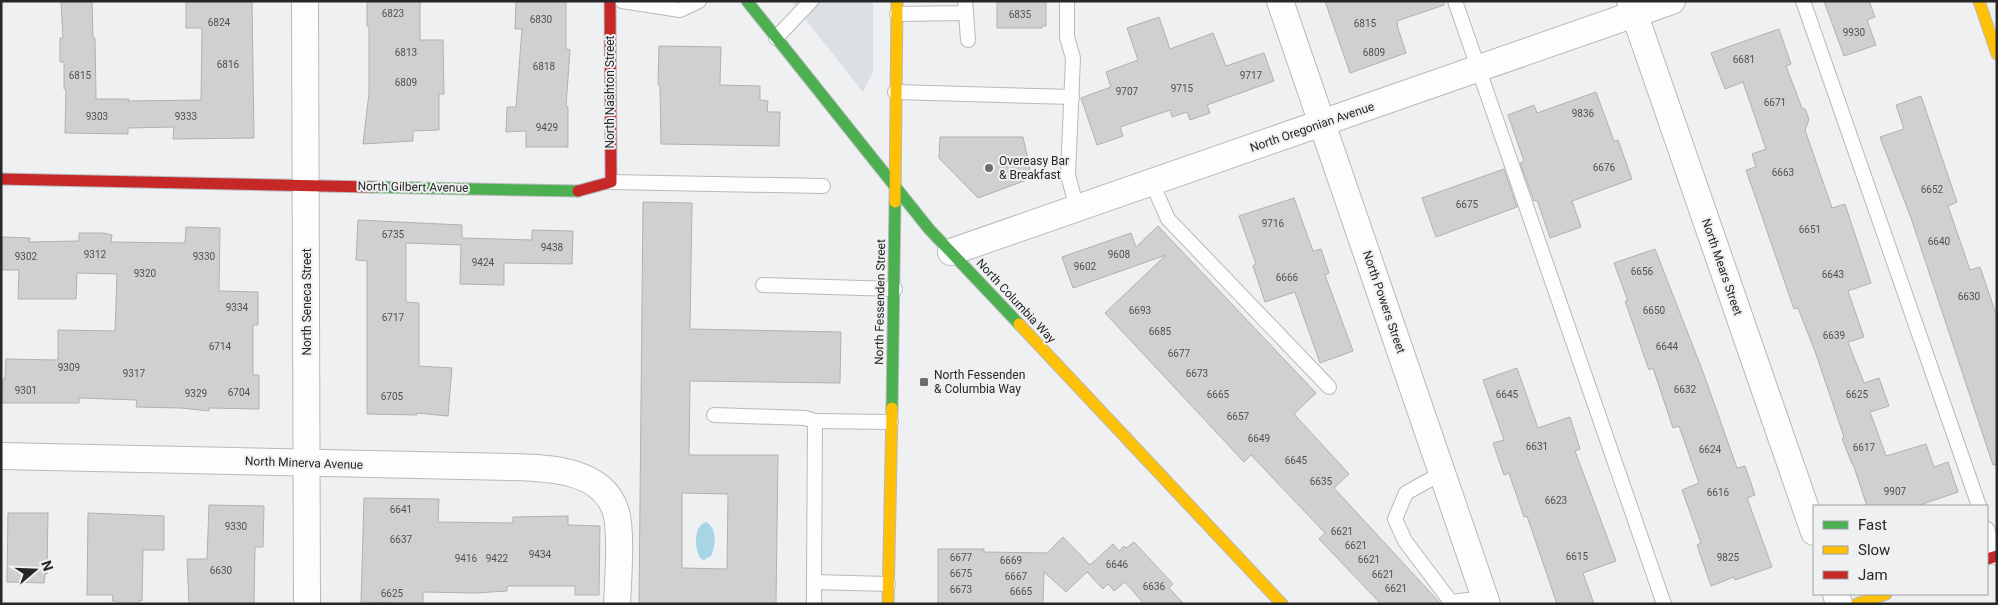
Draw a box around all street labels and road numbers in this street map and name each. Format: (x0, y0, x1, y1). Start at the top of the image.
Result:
street label: North Nashton Street (603, 35, 617, 149)
street label: North Oregonian Avenue (1248, 99, 1376, 155)
street label: North Gilbert Avenue (357, 179, 469, 195)
street label: North Mears Street (1699, 217, 1745, 317)
street label: North Fessenden Street (872, 239, 888, 365)
street label: North Seneca Street (300, 248, 314, 356)
street label: North Powers Street (1360, 249, 1408, 355)
street label: North Columbia Way (973, 256, 1059, 346)
street label: North Minerva Avenue (245, 454, 363, 472)

